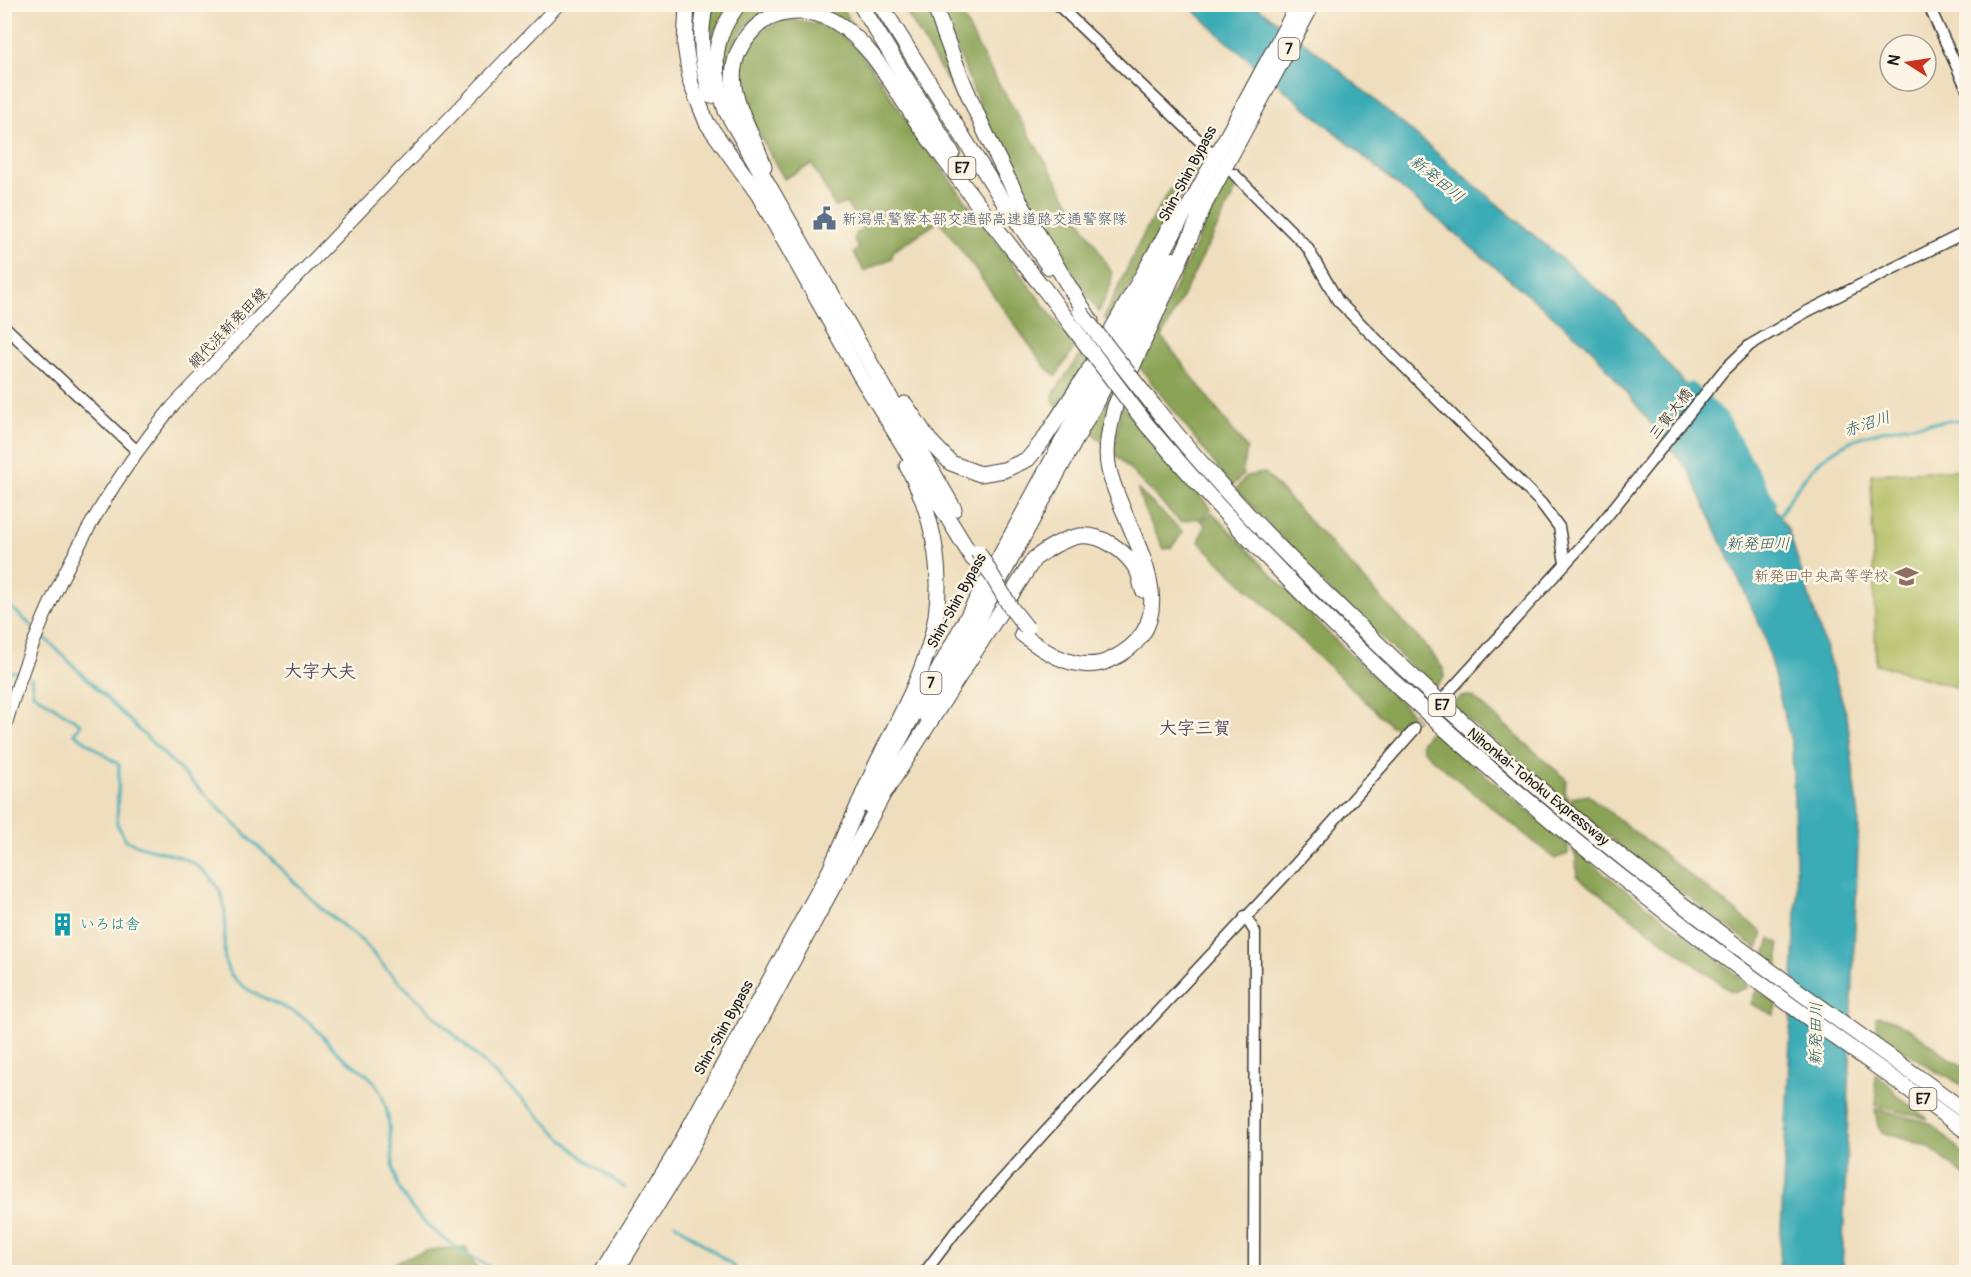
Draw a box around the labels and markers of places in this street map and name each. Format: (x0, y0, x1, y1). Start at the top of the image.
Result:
public building icon: 新潟県警察本部交通部高速道路交通警察隊 (811, 206, 837, 232)
place label: 新潟県警察本部交通部高速道路交通警察隊 (842, 210, 1127, 229)
school or university icon: 新発田中央高等学校 (1894, 563, 1920, 589)
place label: 新発田中央高等学校 (1754, 567, 1889, 586)
building icon: いろは舎 (49, 911, 75, 937)
place label: いろは舎 (80, 915, 140, 934)

